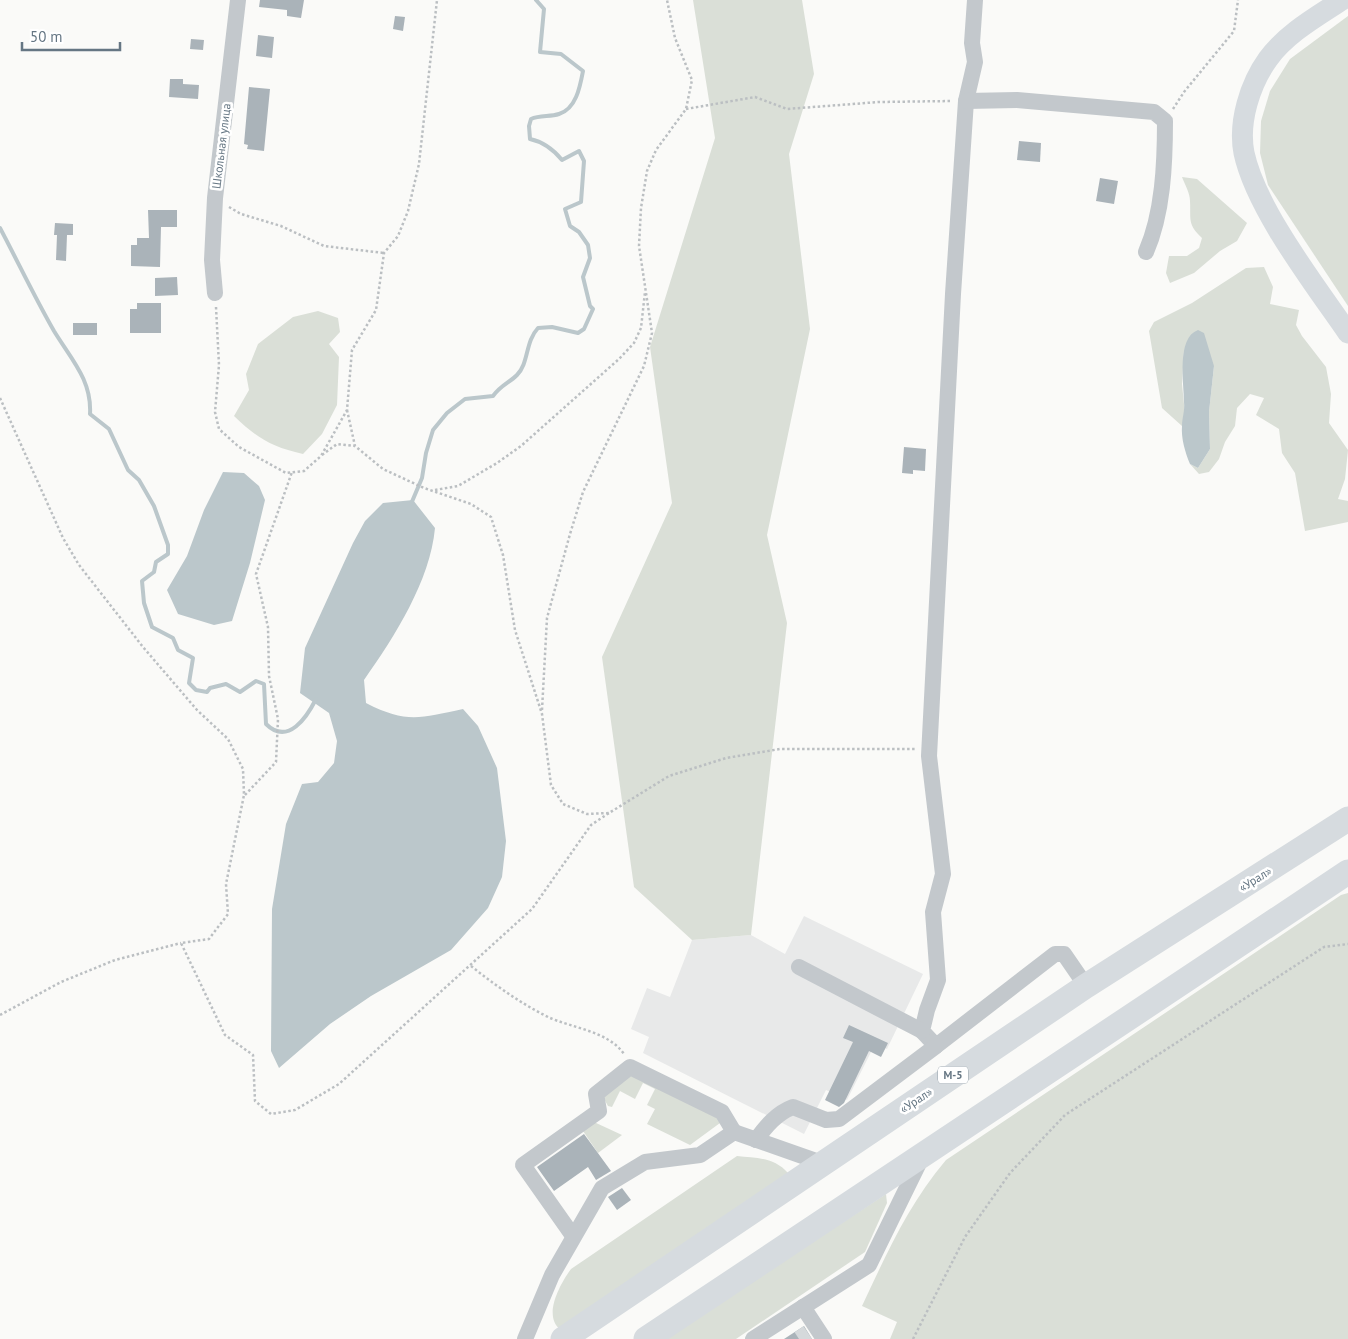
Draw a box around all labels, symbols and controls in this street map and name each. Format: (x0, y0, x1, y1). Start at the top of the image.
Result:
scale bar (22, 20, 120, 52)
text: 50 m (30, 27, 63, 46)
street label: Школьная улица (208, 102, 234, 190)
street label: «Урал» (1236, 863, 1274, 895)
road number: М-5 (938, 1066, 968, 1084)
street label: «Урал» (897, 1084, 935, 1116)

